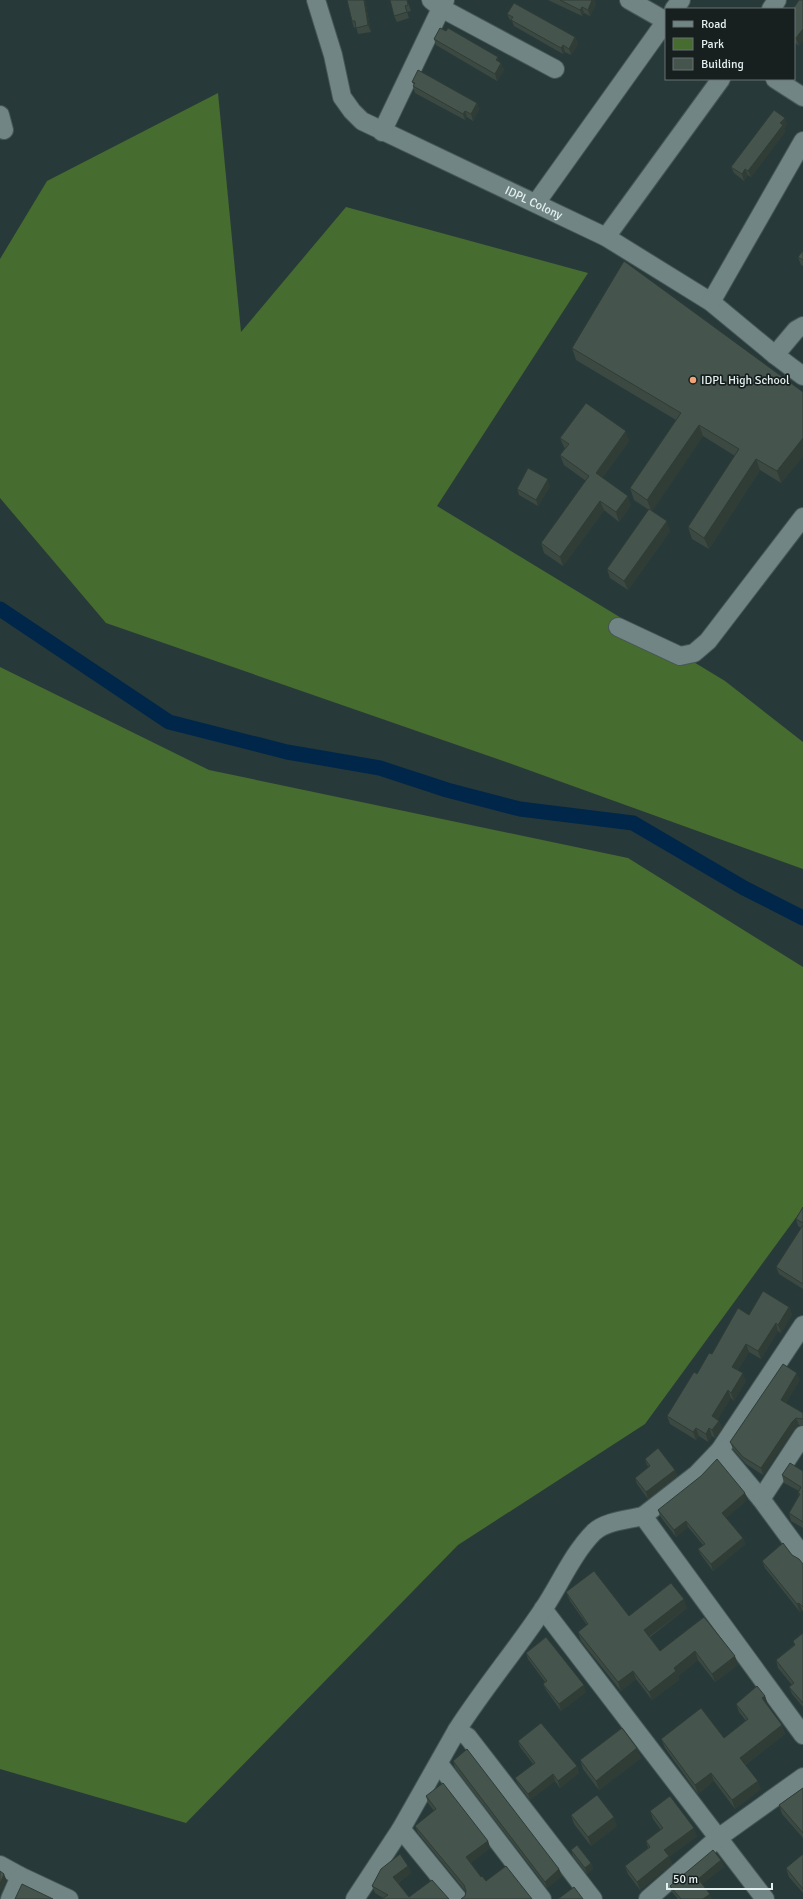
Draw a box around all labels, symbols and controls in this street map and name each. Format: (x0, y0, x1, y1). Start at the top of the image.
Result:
legend (665, 8, 795, 80)
text: Road (701, 17, 727, 32)
text: Park (701, 37, 724, 52)
text: Building (701, 57, 744, 72)
street label: IDPL Colony (502, 183, 565, 223)
place label: IDPL High School (701, 373, 790, 388)
marker: IDPL High School (688, 375, 698, 385)
scale bar (667, 1865, 772, 1891)
text: 50 m (673, 1872, 698, 1887)

